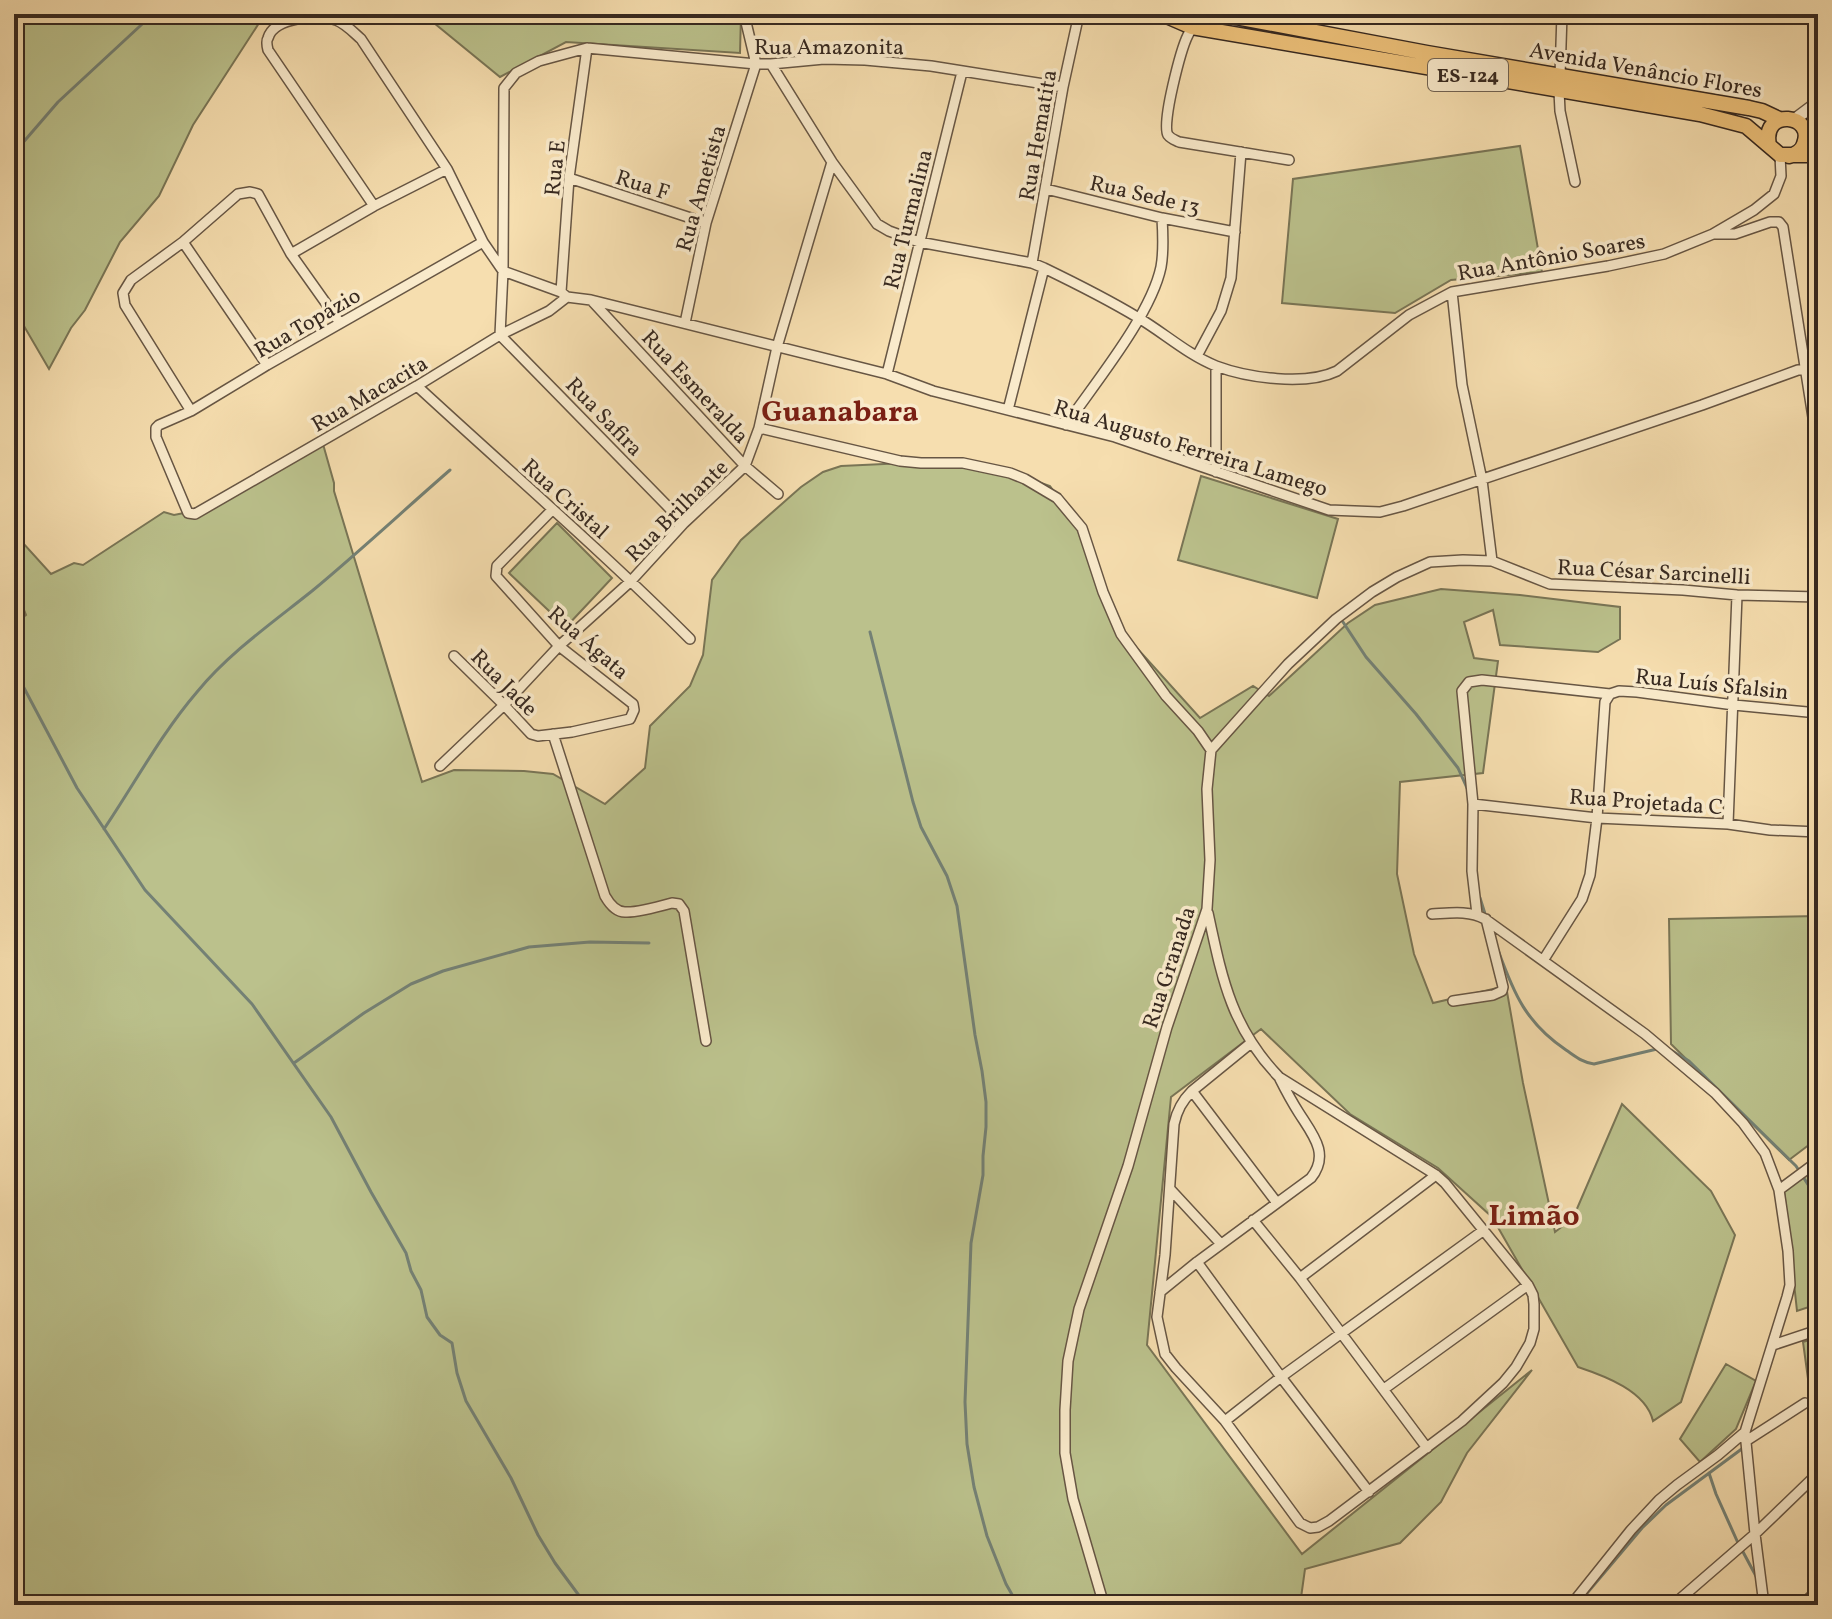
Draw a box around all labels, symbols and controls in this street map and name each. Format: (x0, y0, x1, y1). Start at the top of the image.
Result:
street label: Rua Amazonita (754, 33, 904, 64)
street label: Avenida Venâncio Flores (1527, 36, 1764, 107)
road number: ES-124 (1428, 59, 1508, 91)
street label: Rua Hematita (1013, 67, 1066, 204)
street label: Rua Ametista (669, 122, 735, 256)
street label: Rua E (538, 139, 575, 198)
street label: Rua Turmalina (877, 146, 942, 293)
street label: Rua F (611, 163, 673, 210)
street label: Rua Sede 13 (1086, 169, 1203, 224)
street label: Rua Antônio Soares (1455, 227, 1648, 290)
street label: Rua Topázio (249, 281, 367, 367)
street label: Rua Esmeralda (633, 324, 755, 451)
street label: Rua Macacita (306, 349, 434, 441)
street label: Rua Safira (557, 371, 649, 464)
district label: Guanabara (761, 392, 919, 434)
street label: Rua Augusto Ferreira Lamego (1050, 393, 1331, 506)
street label: Rua Cristal (514, 452, 615, 547)
street label: Rua Brilhante (619, 453, 736, 570)
street label: Rua César Sarcinelli (1556, 553, 1751, 594)
street label: Rua Ágata (540, 600, 635, 688)
street label: Rua Jade (463, 643, 544, 724)
street label: Rua Luís Sfalsin (1633, 662, 1790, 709)
street label: Rua Projetada C (1568, 783, 1724, 824)
street label: Rua Granada (1136, 903, 1205, 1033)
district label: Limão (1488, 1196, 1580, 1238)

